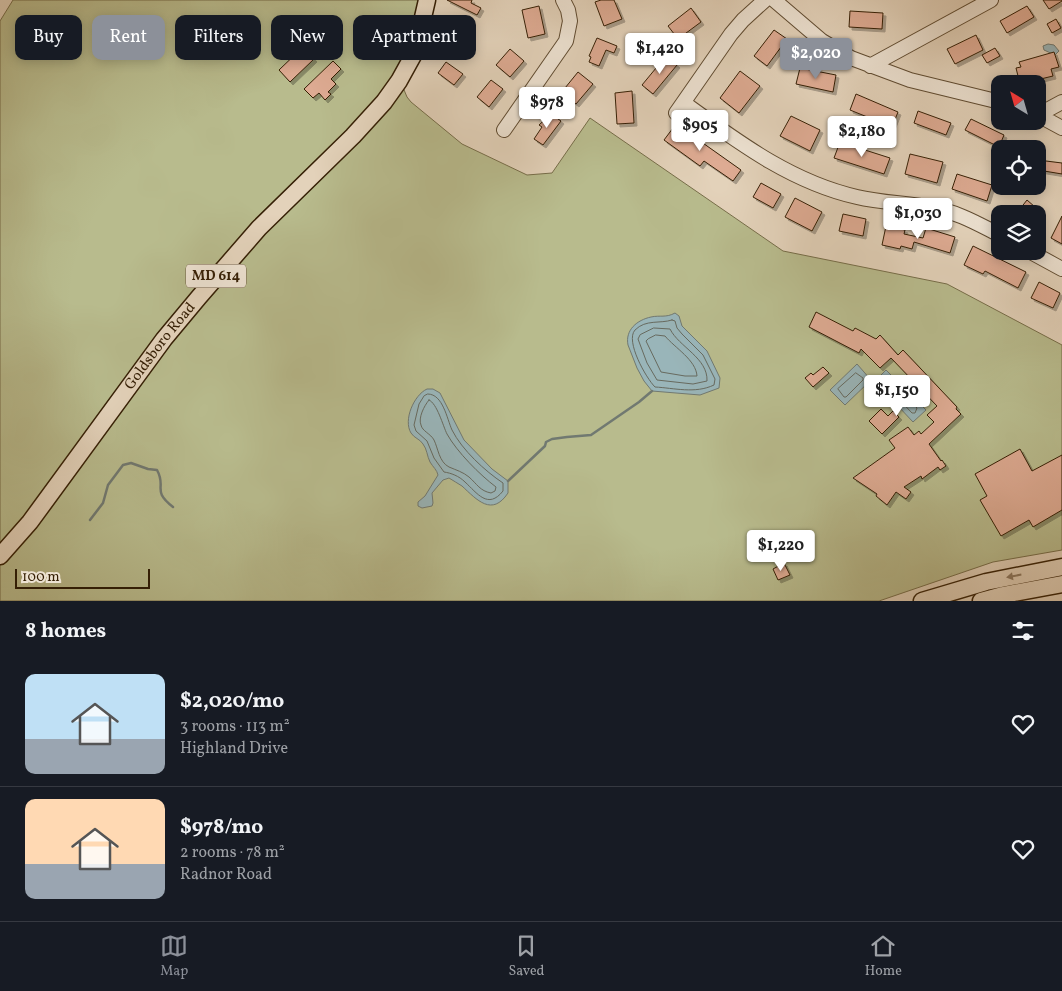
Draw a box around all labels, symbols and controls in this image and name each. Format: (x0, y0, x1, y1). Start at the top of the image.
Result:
chip: Buy (15, 15, 82, 60)
chip: Rent (92, 15, 165, 60)
chip: Filters (175, 15, 261, 60)
chip: New (271, 15, 343, 60)
chip: Apartment (353, 15, 476, 60)
pin: $1,420 (619, 32, 701, 75)
text: $1,420 (636, 38, 684, 60)
pin: $2,020 (775, 38, 857, 80)
text: $2,020 (791, 43, 841, 65)
north arrow (991, 75, 1046, 130)
map controls (991, 75, 1046, 260)
pin: $978 (517, 86, 577, 129)
text: $978 (530, 92, 564, 114)
pin: $905 (670, 110, 730, 152)
text: $905 (682, 115, 718, 137)
pin: $2,180 (821, 116, 903, 158)
text: $2,180 (839, 121, 885, 143)
button: locate (991, 140, 1046, 195)
pin: $1,030 (877, 198, 959, 240)
text: $1,030 (894, 203, 942, 225)
button: layers (991, 205, 1046, 260)
road number: MD 614 (186, 264, 246, 288)
street label: Goldsboro Road (120, 298, 201, 394)
pin: $1,150 (856, 374, 938, 417)
text: $1,150 (875, 380, 919, 402)
pin: $1,220 (740, 530, 822, 572)
text: $1,220 (758, 535, 804, 557)
scale bar (15, 566, 150, 589)
text: 100 m (22, 568, 60, 587)
one-way arrow (1005, 573, 1021, 581)
text: 8 homes (25, 617, 106, 646)
icon: filters (1009, 617, 1037, 645)
text: $2,020/mo (180, 687, 284, 716)
icon: home (65, 694, 125, 754)
icon: heart (1009, 710, 1037, 738)
text: 3 rooms · 113 m² (180, 716, 290, 738)
text: Highland Drive (180, 738, 288, 760)
text: $978/mo (180, 813, 263, 842)
icon: home (65, 819, 125, 879)
icon: heart (1009, 835, 1037, 863)
text: 2 rooms · 78 m² (180, 842, 285, 864)
text: Radnor Road (180, 864, 272, 886)
tab: Map (160, 932, 188, 981)
tab: Saved (508, 932, 545, 981)
tab: Home (865, 932, 902, 981)

